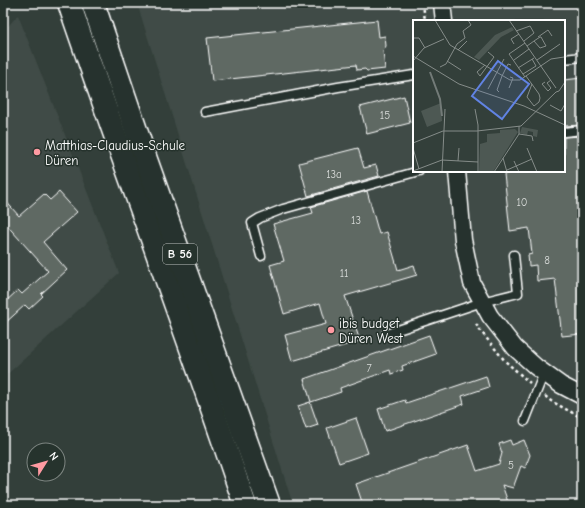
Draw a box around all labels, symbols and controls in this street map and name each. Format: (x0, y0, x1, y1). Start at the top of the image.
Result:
inset map (413, 20, 565, 172)
house number: 15 (380, 109, 390, 122)
place label: Matthias-Claudius-Schule Düren (45, 138, 185, 168)
marker: Matthias-Claudius-Schule Düren (32, 147, 42, 157)
house number: 13a (326, 168, 342, 181)
house number: 10 (516, 196, 528, 209)
house number: 13 (351, 214, 361, 227)
road number: B 56 (163, 244, 197, 264)
house number: 8 (544, 254, 550, 267)
house number: 11 (340, 267, 348, 280)
place label: ibis budget Düren West (339, 316, 404, 346)
marker: ibis budget Düren West (326, 325, 336, 335)
house number: 7 (366, 362, 372, 375)
north arrow (26, 442, 66, 482)
text: N (46, 450, 61, 463)
house number: 5 (508, 459, 514, 472)

